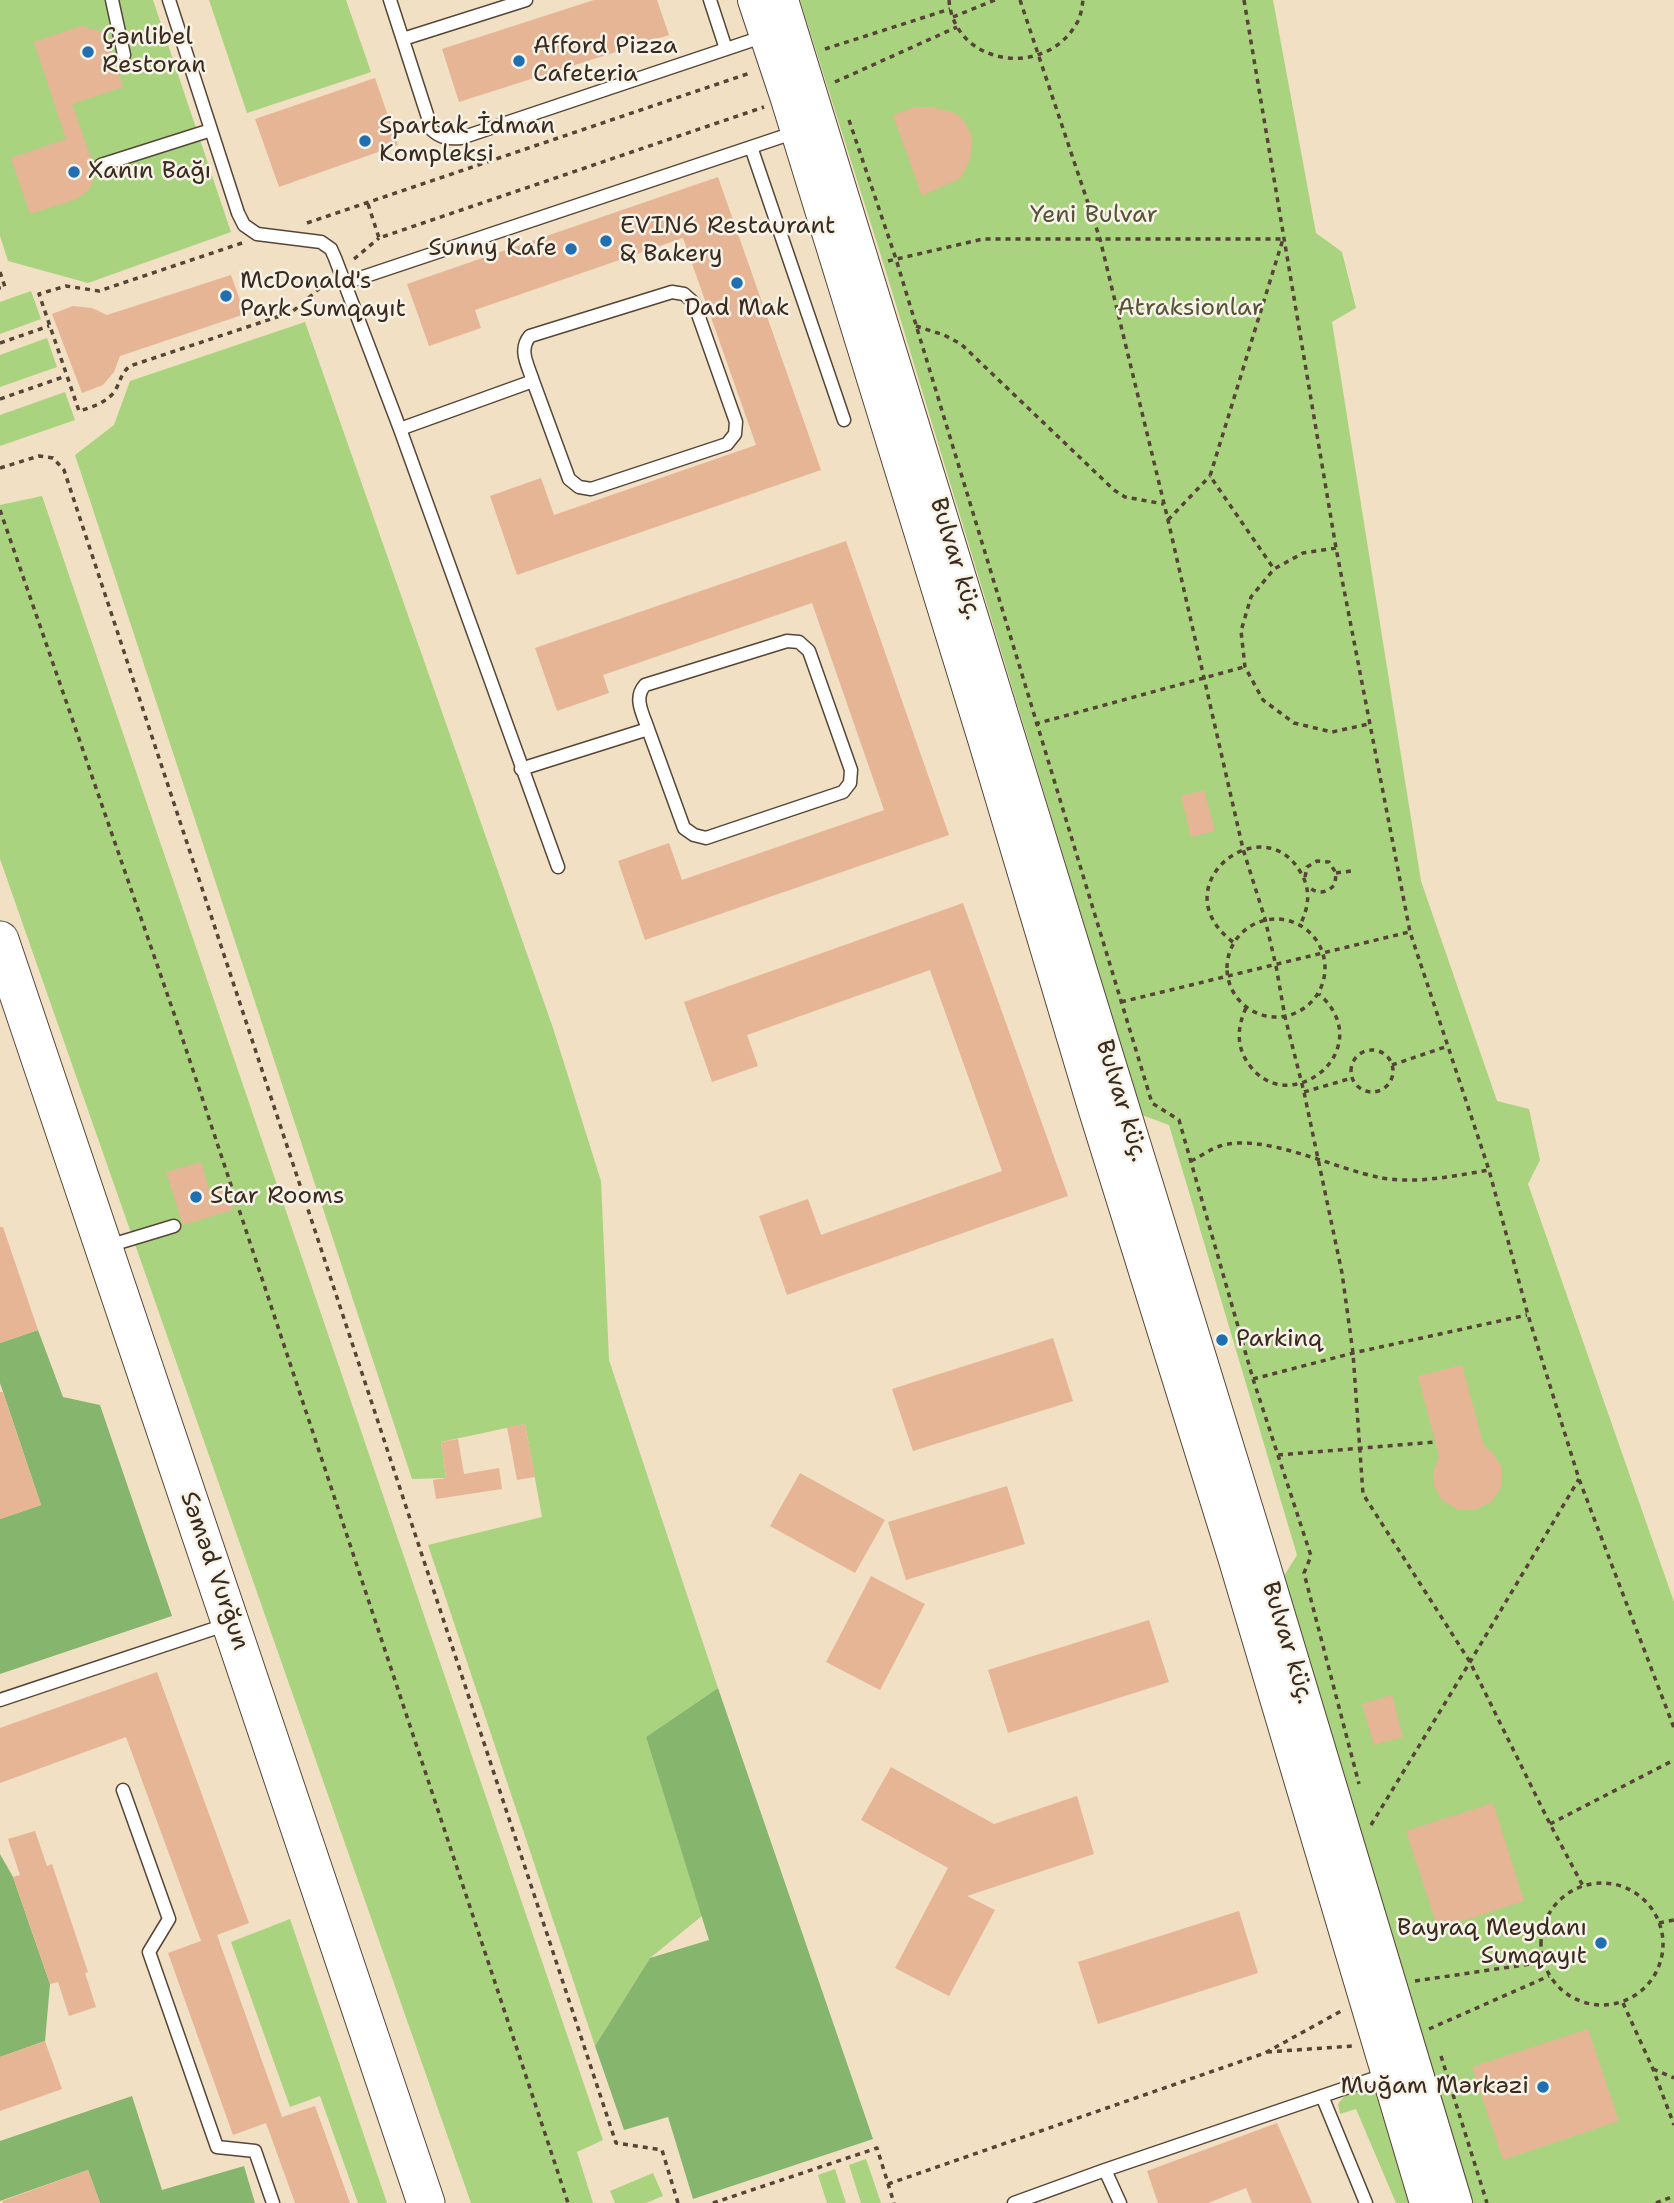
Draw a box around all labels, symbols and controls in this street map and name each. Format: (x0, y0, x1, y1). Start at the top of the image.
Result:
place label: Çənlibel Restoran (102, 24, 206, 80)
place label: Afford Pizza Cafeteria (533, 33, 678, 89)
marker: Çənlibel Restoran (80, 44, 96, 60)
marker: Afford Pizza Cafeteria (511, 53, 527, 69)
place label: Spartak İdman Kompleksi (379, 113, 555, 169)
marker: Spartak İdman Kompleksi (357, 133, 373, 149)
place label: Xanın Bağı (88, 158, 211, 186)
marker: Xanın Bağı (66, 164, 82, 180)
park label: Yeni Bulvar (1030, 202, 1158, 230)
place label: EVIN6 Restaurant & Bakery (620, 213, 835, 269)
marker: EVIN6 Restaurant & Bakery (598, 233, 614, 249)
place label: Sunny Kafe (428, 235, 557, 263)
marker: Sunny Kafe (563, 241, 579, 257)
place label: McDonald's Park Sumqayıt (240, 268, 406, 324)
marker: Dad Mak (729, 275, 745, 291)
marker: McDonald's Park Sumqayıt (218, 288, 234, 304)
place label: Dad Mak (684, 295, 790, 323)
park label: Atraksionlar (1117, 295, 1263, 323)
street label: Bulvar küç. (923, 495, 987, 623)
street label: Bulvar küç. (1089, 1037, 1153, 1165)
place label: Star Rooms (210, 1183, 345, 1211)
marker: Star Rooms (188, 1189, 204, 1205)
place label: Parkinq (1236, 1326, 1322, 1354)
marker: Parkinq (1214, 1332, 1230, 1348)
street label: Səməd Vurğun (173, 1488, 255, 1654)
street label: Bulvar küç. (1255, 1579, 1319, 1707)
place label: Bayraq Meydanı Sumqayıt (1397, 1915, 1587, 1971)
marker: Bayraq Meydanı Sumqayıt (1593, 1935, 1609, 1951)
place label: Muğam Mərkəzi (1341, 2073, 1529, 2101)
marker: Muğam Mərkəzi (1535, 2079, 1551, 2095)

